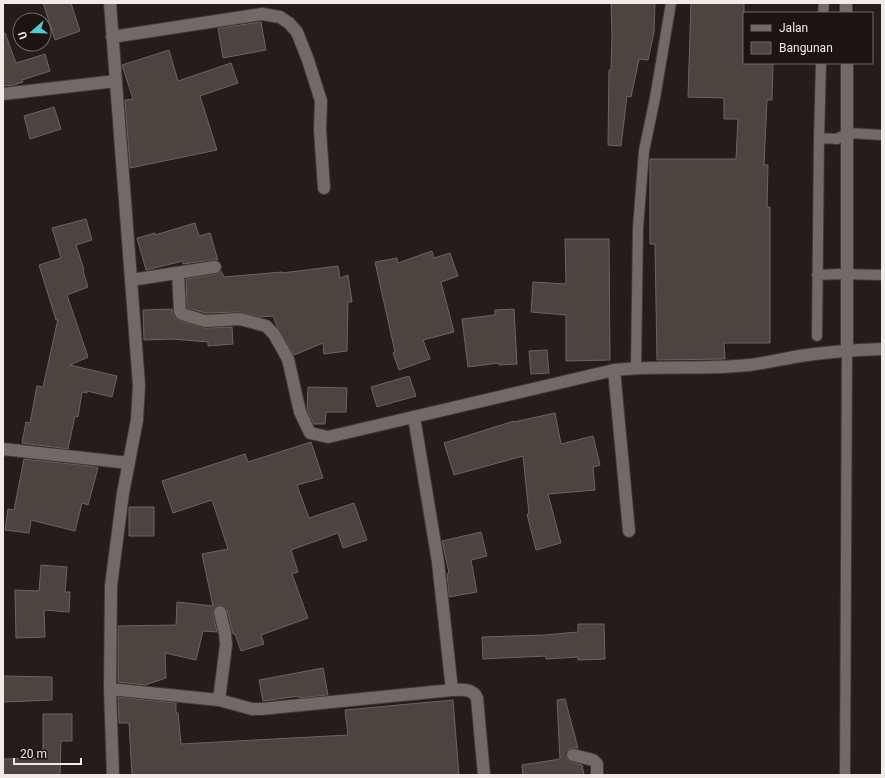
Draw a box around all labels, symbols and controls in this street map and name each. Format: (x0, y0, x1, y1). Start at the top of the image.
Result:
north arrow (12, 12, 52, 52)
legend (743, 12, 873, 64)
text: Jalan (779, 21, 808, 35)
text: U (16, 30, 30, 41)
text: Bangunan (779, 41, 833, 55)
scale bar (14, 740, 81, 766)
text: 20 m (20, 747, 47, 761)

